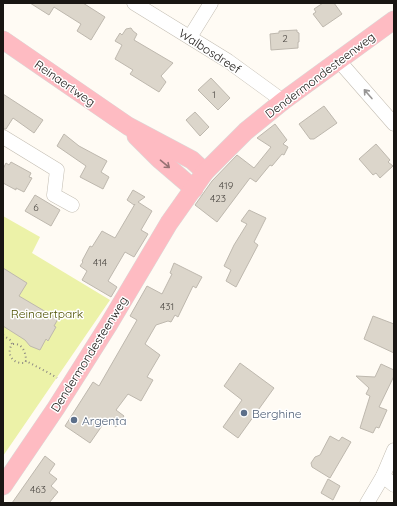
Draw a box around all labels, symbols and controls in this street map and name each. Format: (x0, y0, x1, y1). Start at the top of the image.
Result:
street label: Walbosdreef (176, 25, 244, 77)
street label: Dendermondesteenweg (262, 29, 378, 121)
house number: 2 (282, 32, 288, 45)
street label: Reinaertweg (32, 57, 98, 109)
house number: 1 (212, 88, 216, 101)
one-way arrow (364, 89, 373, 100)
one-way arrow (159, 160, 170, 169)
house number: 419 (219, 179, 234, 192)
house number: 423 (210, 192, 226, 205)
house number: 6 (33, 201, 39, 214)
house number: 414 (93, 256, 107, 269)
street label: Dendermondesteenweg (47, 293, 131, 415)
house number: 431 (160, 300, 174, 313)
park label: Reinaertpark (11, 306, 83, 321)
place label: Berghine (252, 406, 302, 421)
marker: Berghine (239, 408, 249, 418)
place label: Argenta (82, 413, 127, 428)
marker: Argenta (69, 415, 79, 425)
house number: 463 (30, 483, 46, 496)

